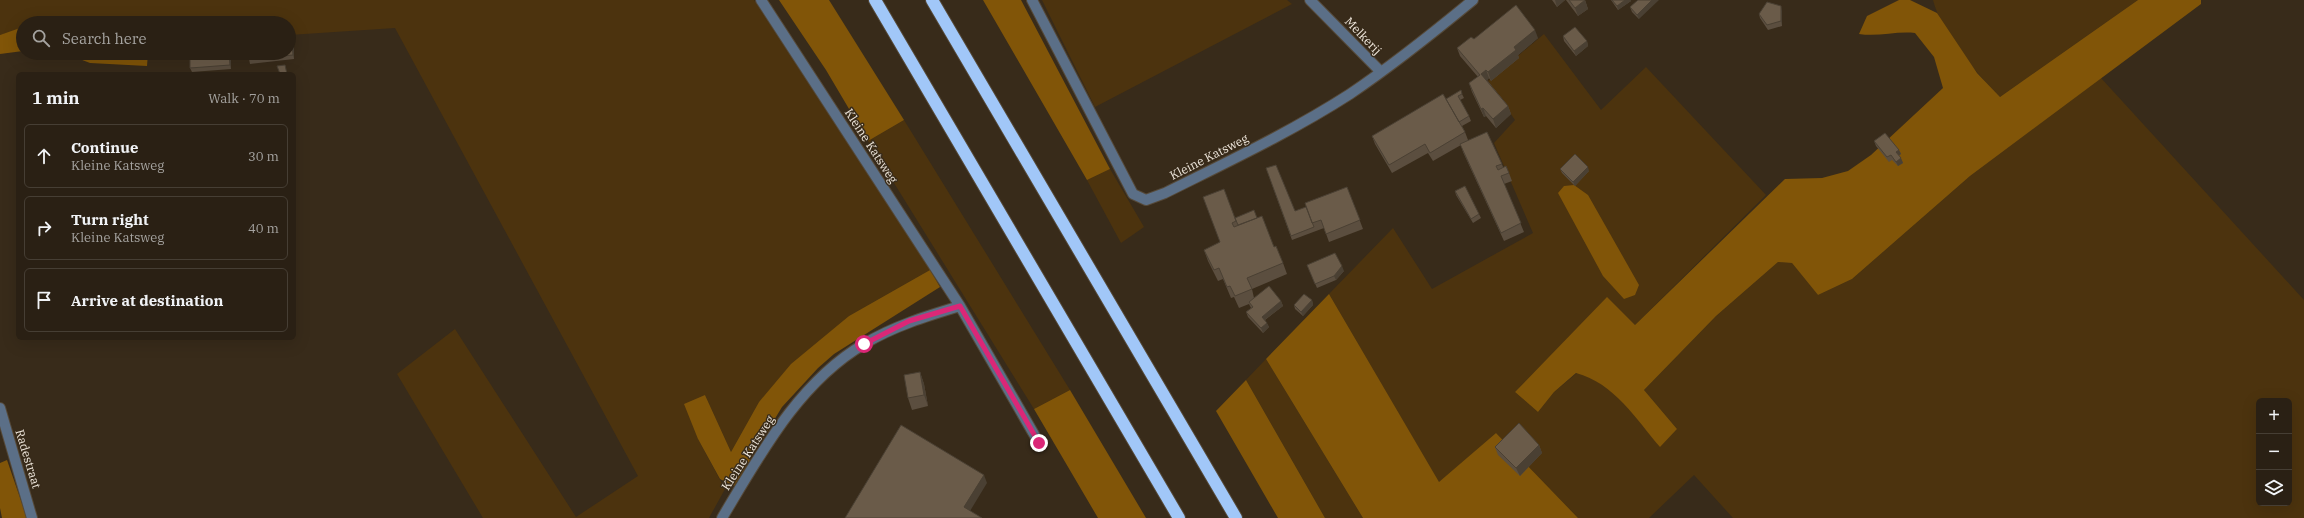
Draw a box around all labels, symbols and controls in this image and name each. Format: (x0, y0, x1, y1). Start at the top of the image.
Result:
street label: Melkerij (1342, 14, 1385, 58)
search box (16, 16, 296, 60)
icon: search (30, 27, 52, 49)
text: Search here (62, 29, 147, 48)
text: 1 min (32, 87, 80, 109)
text: Walk · 70 m (208, 90, 280, 107)
street label: Kleine Katsweg (842, 106, 901, 186)
street label: Kleine Katsweg (1167, 130, 1251, 183)
text: Continue (71, 138, 138, 157)
icon: ahead (33, 145, 55, 167)
text: 30 m (248, 148, 279, 165)
text: Kleine Katsweg (71, 157, 164, 174)
text: Turn right (71, 210, 149, 229)
icon: right (33, 217, 55, 239)
text: 40 m (248, 220, 279, 237)
text: Kleine Katsweg (71, 229, 164, 246)
icon: arrive (33, 289, 55, 311)
text: Arrive at destination (71, 291, 223, 310)
route start (855, 335, 873, 353)
map controls (2256, 398, 2292, 506)
button: + (2256, 398, 2292, 434)
street label: Kleine Katsweg (718, 412, 778, 493)
street label: Radestraat (12, 428, 45, 490)
route end (1030, 434, 1048, 452)
button: − (2256, 434, 2292, 470)
button: layers (2256, 470, 2292, 506)

